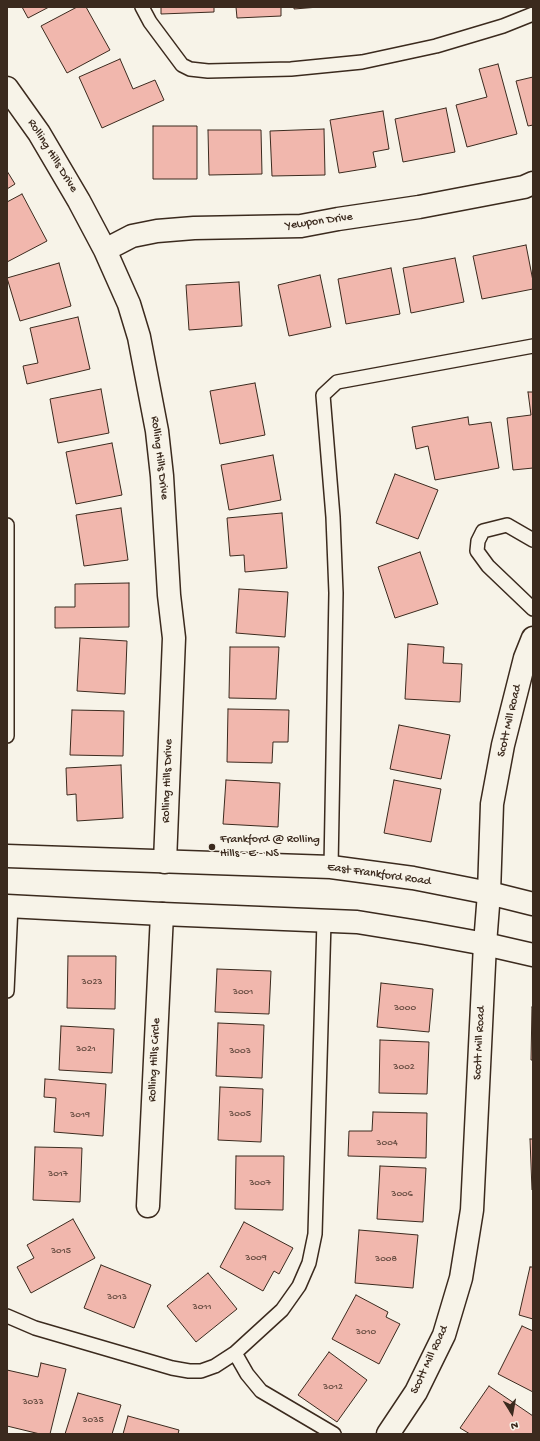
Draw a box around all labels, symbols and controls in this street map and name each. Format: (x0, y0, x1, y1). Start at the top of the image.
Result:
street label: Rolling Hills Drive (24, 117, 80, 195)
street label: Yewpon Drive (284, 210, 354, 234)
street label: Rolling Hills Drive (147, 415, 171, 501)
street label: Scott Mill Road (495, 683, 525, 759)
street label: Rolling Hills Drive (159, 739, 177, 823)
place label: Frankford @ Rolling Hills - E - NS (220, 833, 320, 861)
marker: Frankford @ Rolling Hills - E - NS (207, 842, 217, 852)
street label: East Frankford Road (326, 861, 432, 889)
house number: 3023 (82, 976, 102, 988)
house number: 3001 (233, 986, 253, 998)
house number: 3000 (394, 1002, 416, 1014)
street label: Scott Mill Road (471, 1006, 489, 1080)
street label: Rolling Hills Circle (146, 1018, 164, 1102)
house number: 3021 (76, 1043, 96, 1055)
house number: 3003 (229, 1045, 251, 1057)
house number: 3002 (393, 1061, 415, 1073)
house number: 3005 (229, 1108, 251, 1120)
house number: 3019 (70, 1109, 90, 1121)
house number: 3004 (376, 1137, 398, 1149)
house number: 3017 (48, 1168, 68, 1180)
house number: 3007 (249, 1177, 271, 1189)
house number: 3006 (391, 1188, 413, 1200)
house number: 3015 (51, 1245, 71, 1257)
house number: 3009 (245, 1252, 267, 1264)
house number: 3008 (375, 1253, 397, 1265)
house number: 3013 (107, 1291, 127, 1303)
house number: 3011 (193, 1301, 211, 1313)
street label: Scott Mill Road (408, 1324, 452, 1396)
house number: 3010 (356, 1326, 376, 1338)
house number: 3012 (323, 1381, 343, 1393)
north arrow (492, 1393, 532, 1433)
house number: 3033 (22, 1396, 44, 1408)
house number: 3035 (82, 1414, 104, 1426)
text: N (510, 1418, 519, 1431)

